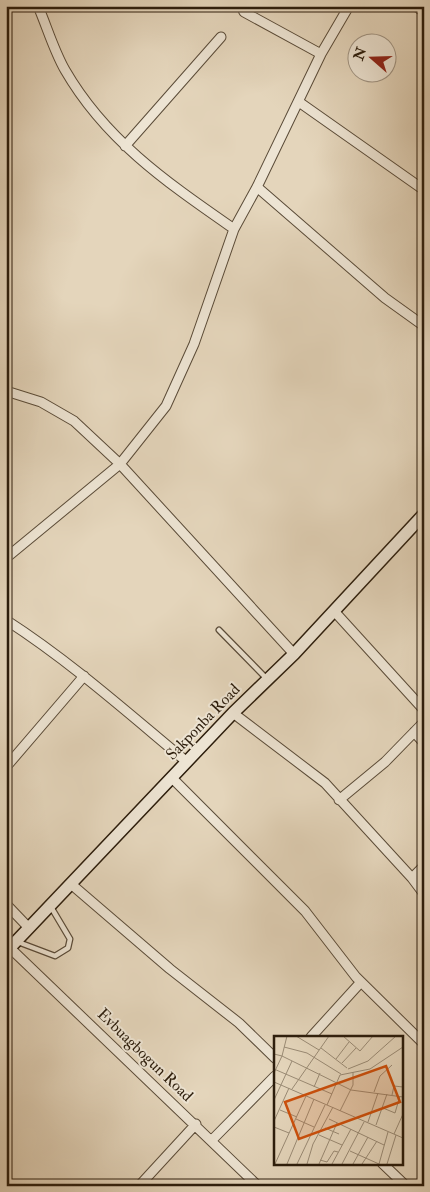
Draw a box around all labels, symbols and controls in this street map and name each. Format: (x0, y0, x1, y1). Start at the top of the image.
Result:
north arrow (348, 32, 398, 82)
text: N (350, 44, 371, 63)
street label: Sakponba Road (162, 680, 245, 765)
street label: Evbuagbogun Road (93, 1004, 197, 1106)
inset map (274, 1036, 402, 1164)

